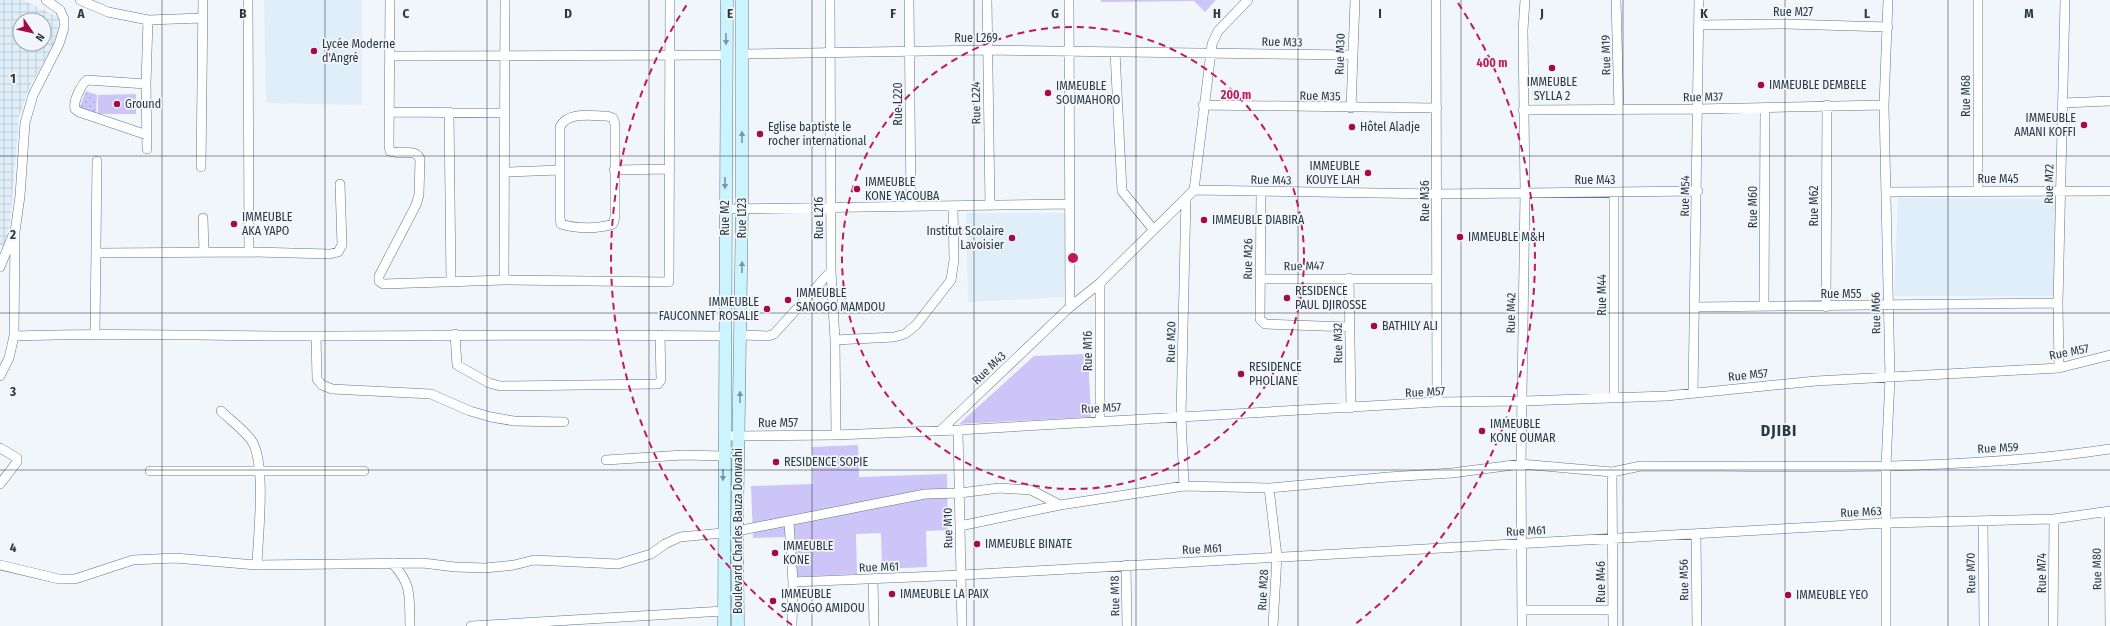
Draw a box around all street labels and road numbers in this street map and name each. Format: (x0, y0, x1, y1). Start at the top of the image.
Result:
street label: Rue M27 (1773, 5, 1813, 19)
street label: Rue L269 (954, 31, 998, 45)
street label: Rue M30 (1332, 33, 1348, 75)
street label: Rue M19 (1599, 34, 1613, 75)
street label: Rue M33 (1261, 35, 1303, 49)
street label: Rue M68 (1959, 75, 1973, 117)
street label: Rue L224 (969, 81, 983, 125)
street label: Rue L220 (891, 82, 905, 126)
street label: Rue M35 (1299, 89, 1341, 103)
street label: Rue M37 (1683, 90, 1723, 104)
street label: Rue M72 (2042, 164, 2056, 204)
street label: Rue M45 (1977, 172, 2019, 186)
street label: Rue M43 (1250, 173, 1292, 187)
street label: Rue M43 (1574, 173, 1616, 187)
street label: Rue M54 (1678, 175, 1692, 217)
street label: Rue M36 (1418, 180, 1432, 222)
street label: Rue M62 (1807, 185, 1821, 227)
street label: Rue M60 (1746, 186, 1760, 228)
street label: Rue L216 (812, 197, 826, 239)
street label: Rue L123 (735, 198, 749, 238)
street label: Rue M2 (718, 200, 732, 236)
street label: Rue M26 (1241, 238, 1255, 280)
street label: Rue M47 (1284, 259, 1324, 273)
street label: Rue M44 (1595, 274, 1609, 316)
street label: Rue M55 (1820, 287, 1862, 301)
street label: Rue M42 (1504, 292, 1518, 334)
street label: Rue M66 (1869, 292, 1883, 334)
street label: Rue M20 (1164, 321, 1178, 363)
street label: Rue M32 (1331, 323, 1345, 363)
street label: Rue M16 (1081, 331, 1095, 371)
street label: Rue M57 (2048, 341, 2090, 363)
street label: Rue M43 (969, 349, 1009, 387)
street label: Rue M57 (1727, 366, 1769, 384)
street label: Rue M57 (1405, 384, 1446, 400)
street label: Rue M57 (1081, 400, 1122, 416)
street label: Rue M57 (758, 416, 798, 430)
street label: Rue M59 (1977, 440, 2019, 456)
street label: Boulevard Charles Bauza Donwahi (731, 448, 745, 614)
street label: Rue M63 (1840, 504, 1882, 520)
street label: Rue M10 (941, 507, 955, 549)
street label: Rue M61 (1506, 523, 1546, 539)
street label: Rue M61 (1182, 541, 1222, 557)
street label: Rue M80 (2090, 548, 2104, 590)
street label: Rue M70 (1964, 552, 1978, 594)
street label: Rue M74 (2035, 553, 2049, 593)
street label: Rue M61 (859, 559, 899, 575)
street label: Rue M56 (1677, 559, 1691, 601)
street label: Rue M46 (1594, 561, 1608, 603)
street label: Rue M28 (1255, 569, 1271, 611)
street label: Rue M18 (1108, 576, 1122, 616)

